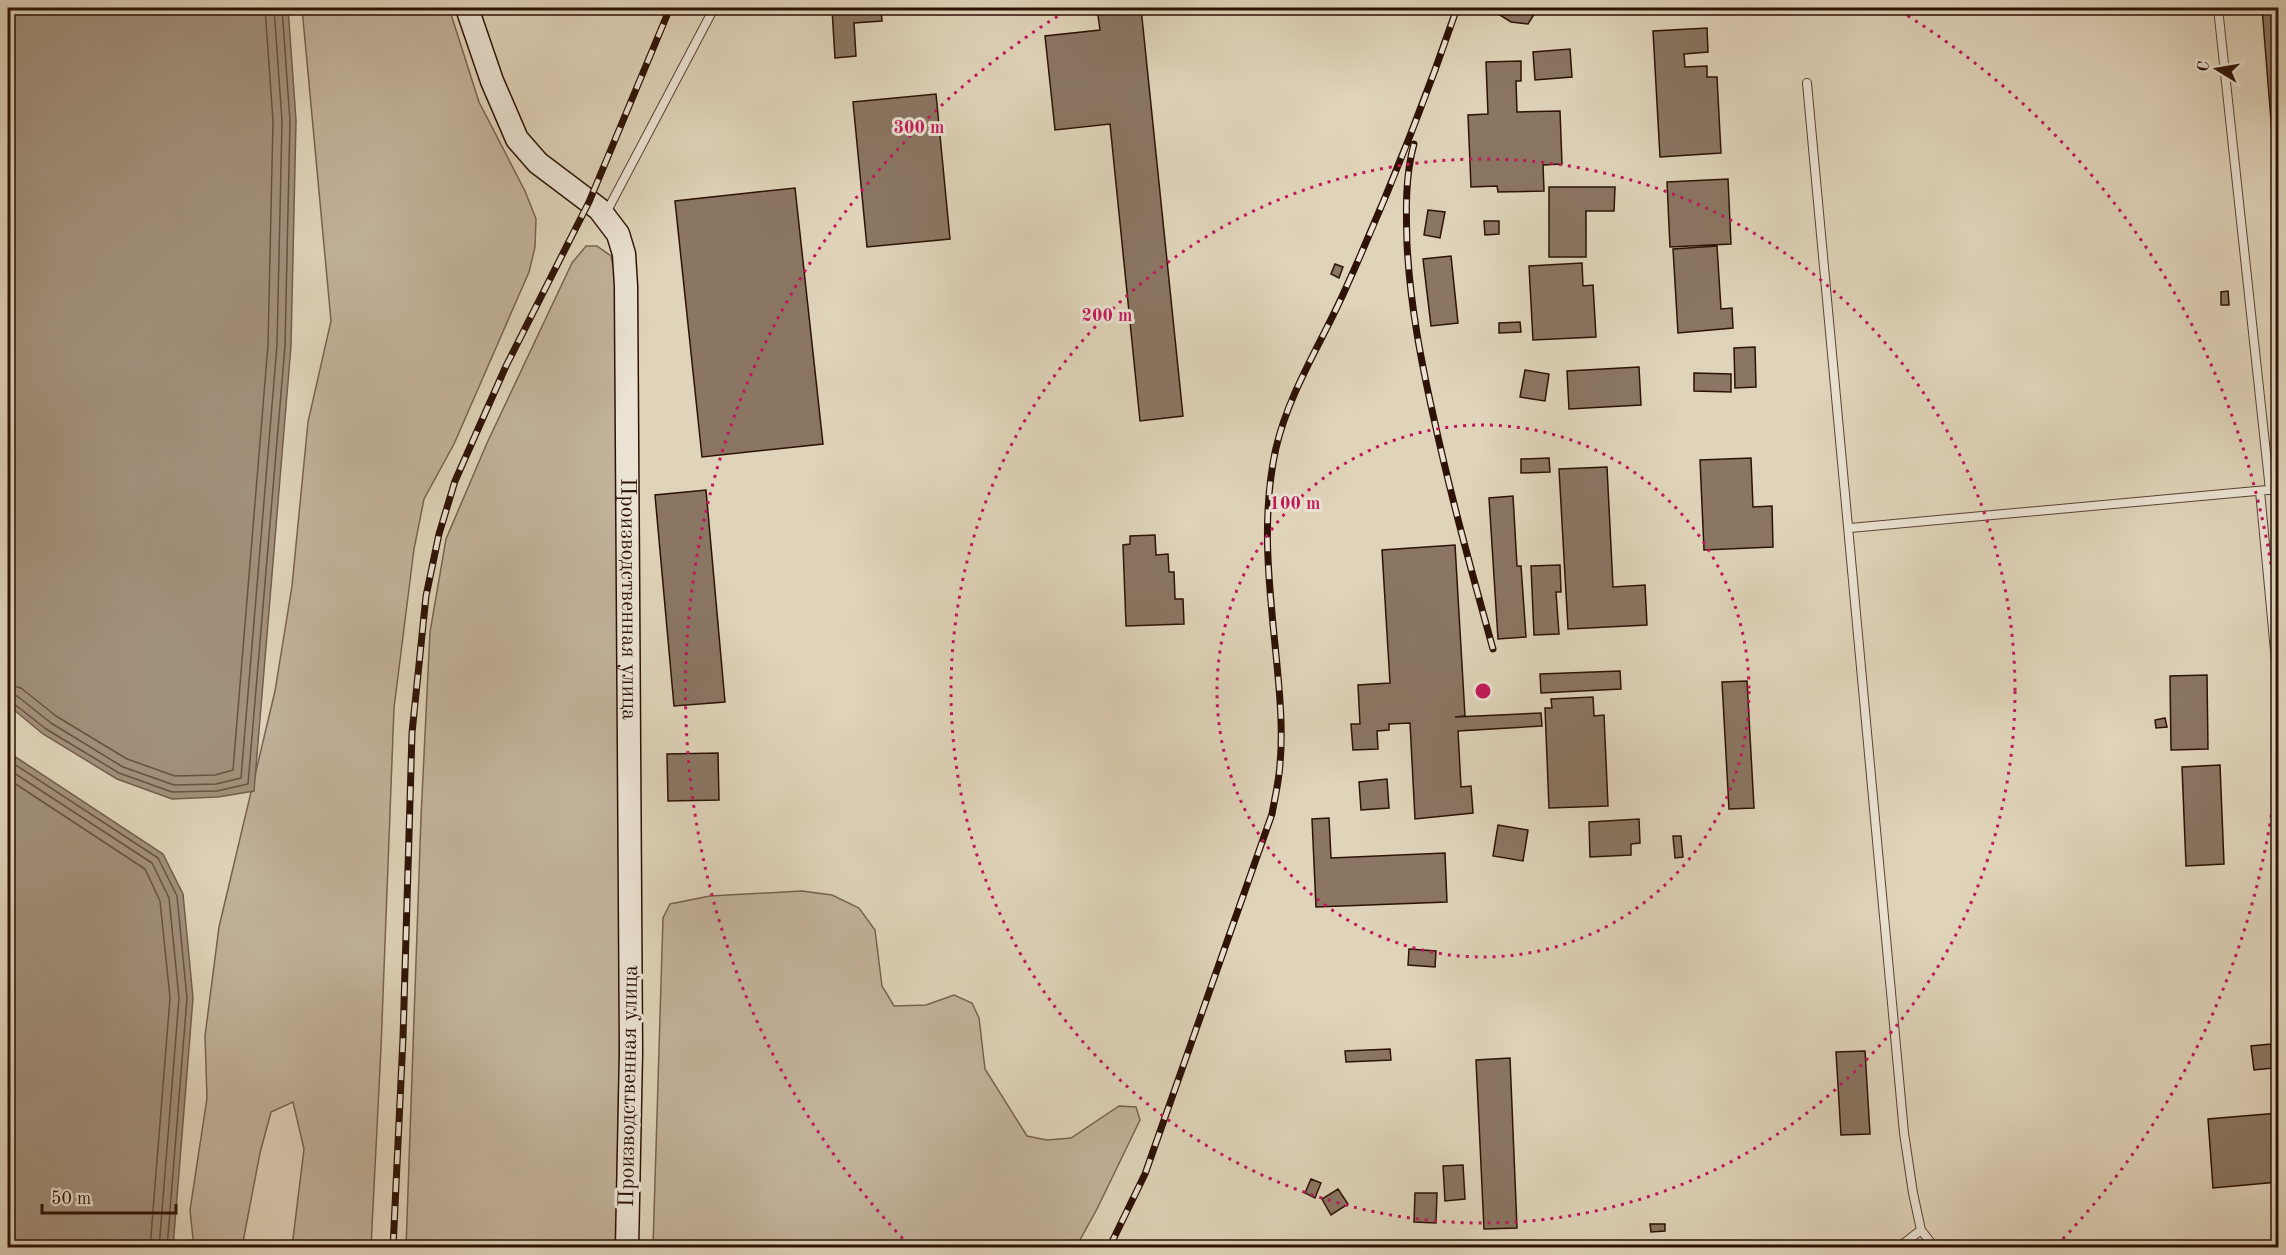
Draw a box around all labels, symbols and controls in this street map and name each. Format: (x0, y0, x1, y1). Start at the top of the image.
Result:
north arrow (2187, 39, 2247, 99)
text: С (2195, 60, 2213, 73)
text: 300 m (894, 119, 944, 137)
text: 200 m (1082, 307, 1132, 325)
street label: Производственная улица (616, 478, 640, 720)
text: 100 m (1270, 495, 1320, 513)
centre of rings (1473, 681, 1493, 701)
street label: Производственная улица (616, 965, 642, 1207)
scale bar (42, 1177, 176, 1215)
text: 50 m (51, 1190, 91, 1208)

